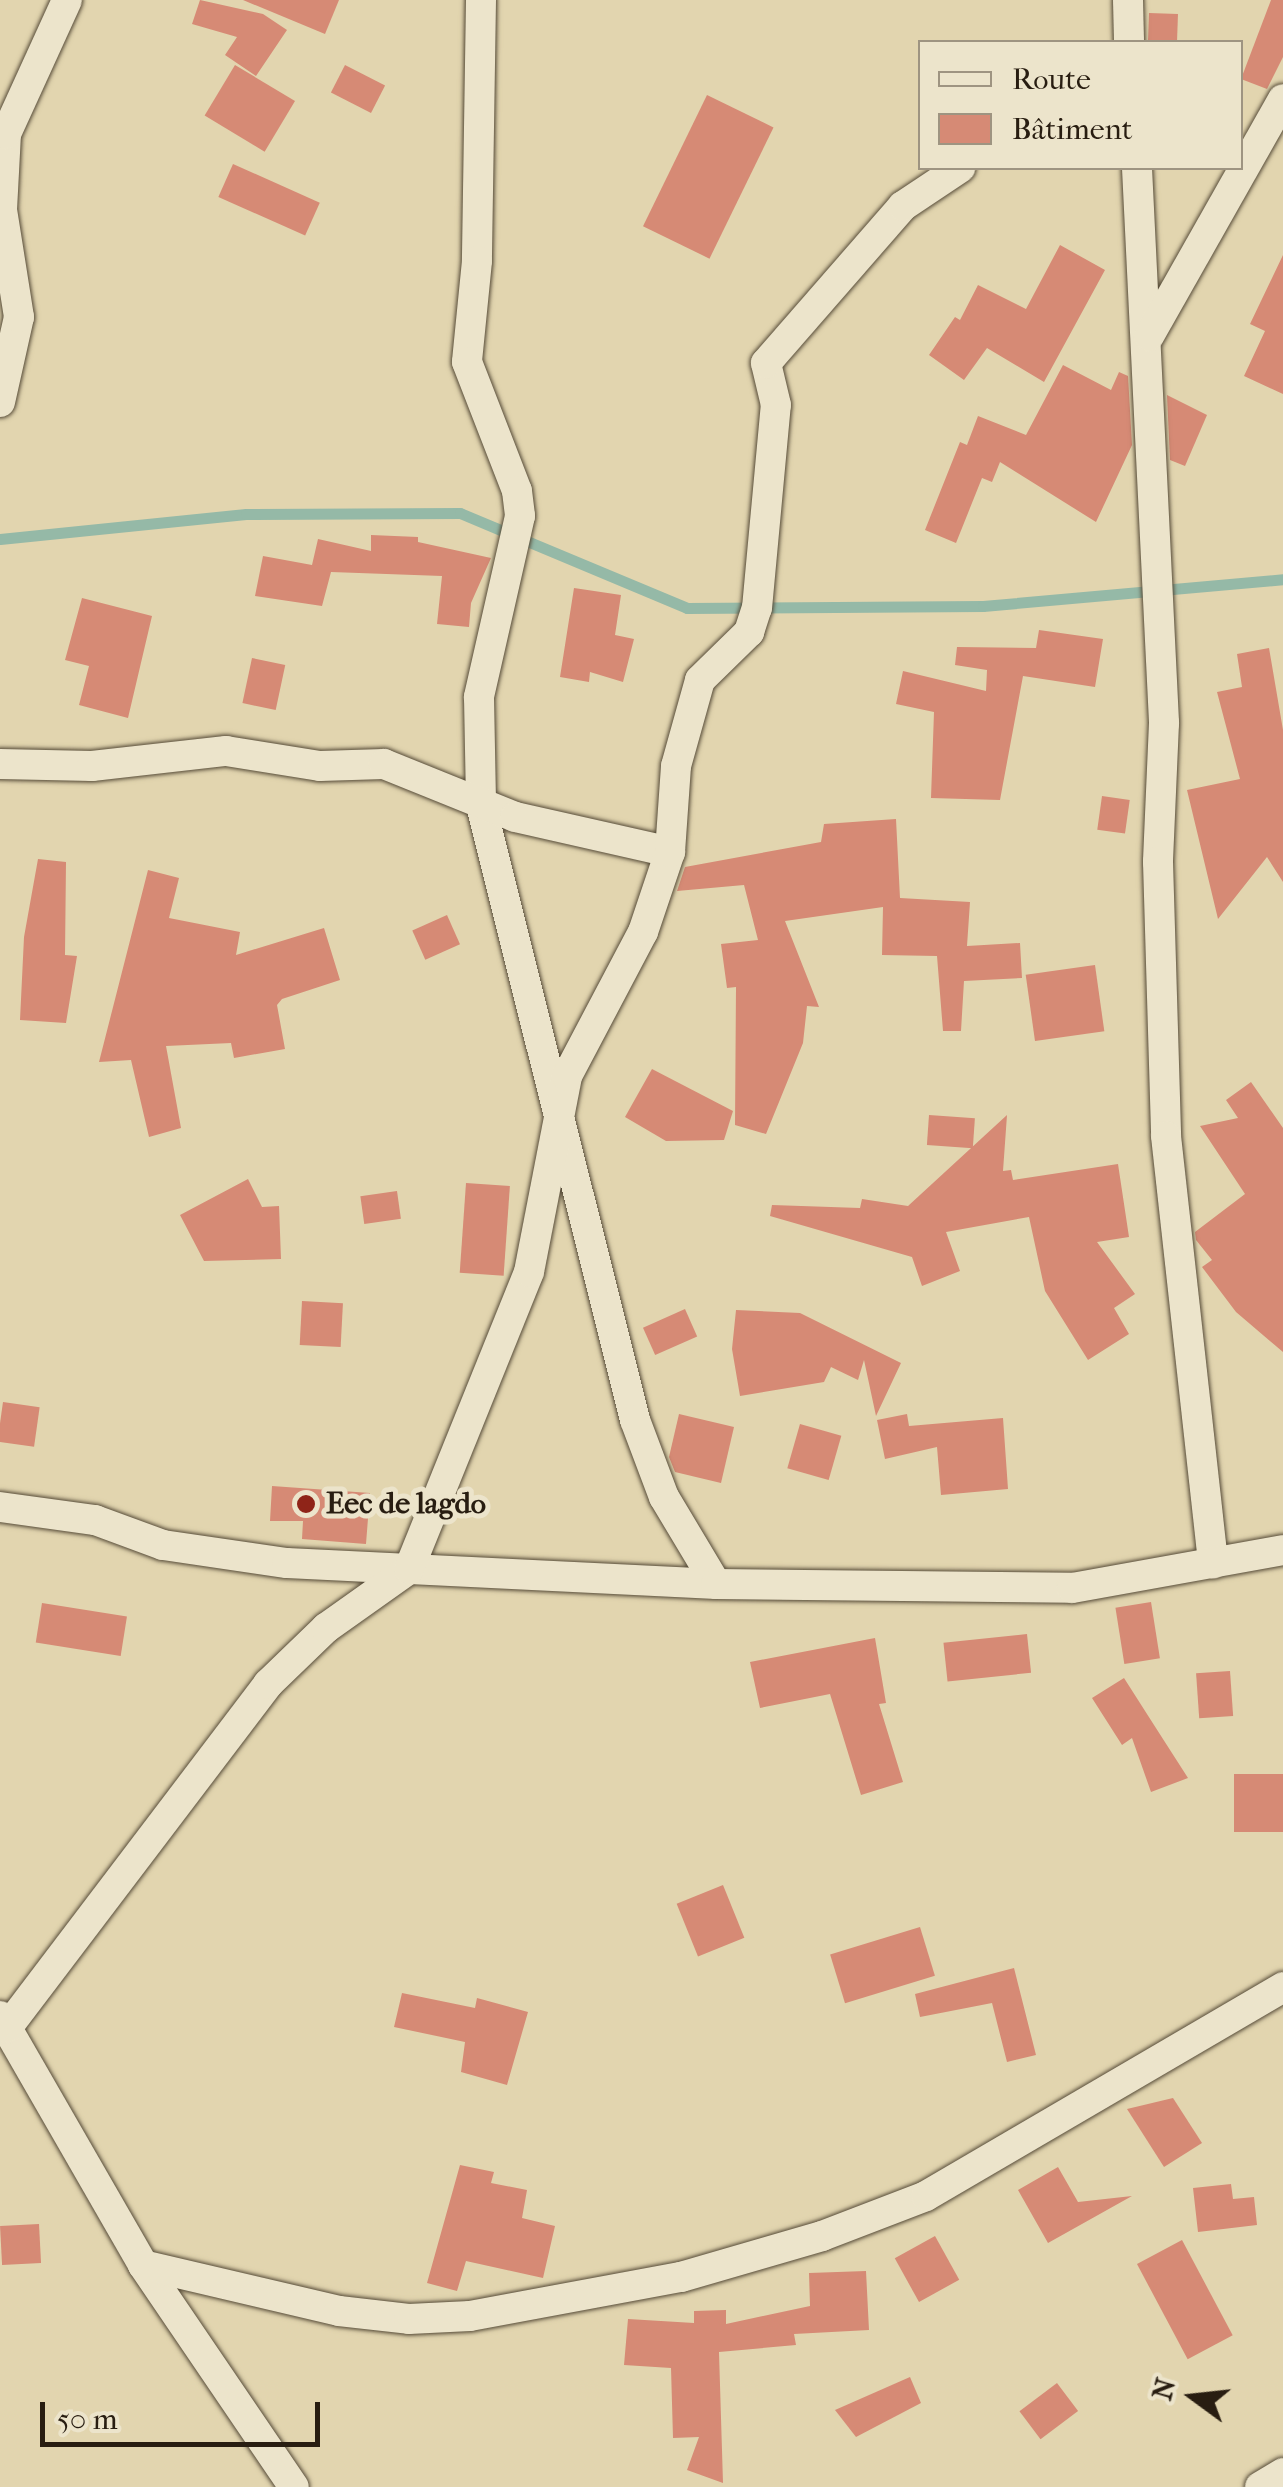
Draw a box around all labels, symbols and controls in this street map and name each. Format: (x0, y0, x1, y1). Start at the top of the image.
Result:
legend (918, 40, 1243, 170)
text: Route (1012, 62, 1091, 97)
text: Bâtiment (1012, 112, 1133, 147)
place label: Eec de lagdo (326, 1486, 486, 1522)
marker: Eec de lagdo (295, 1493, 317, 1515)
north arrow (1143, 2347, 1243, 2447)
text: N (1145, 2375, 1182, 2404)
scale bar (45, 2382, 325, 2444)
text: 50 m (57, 2402, 118, 2437)

